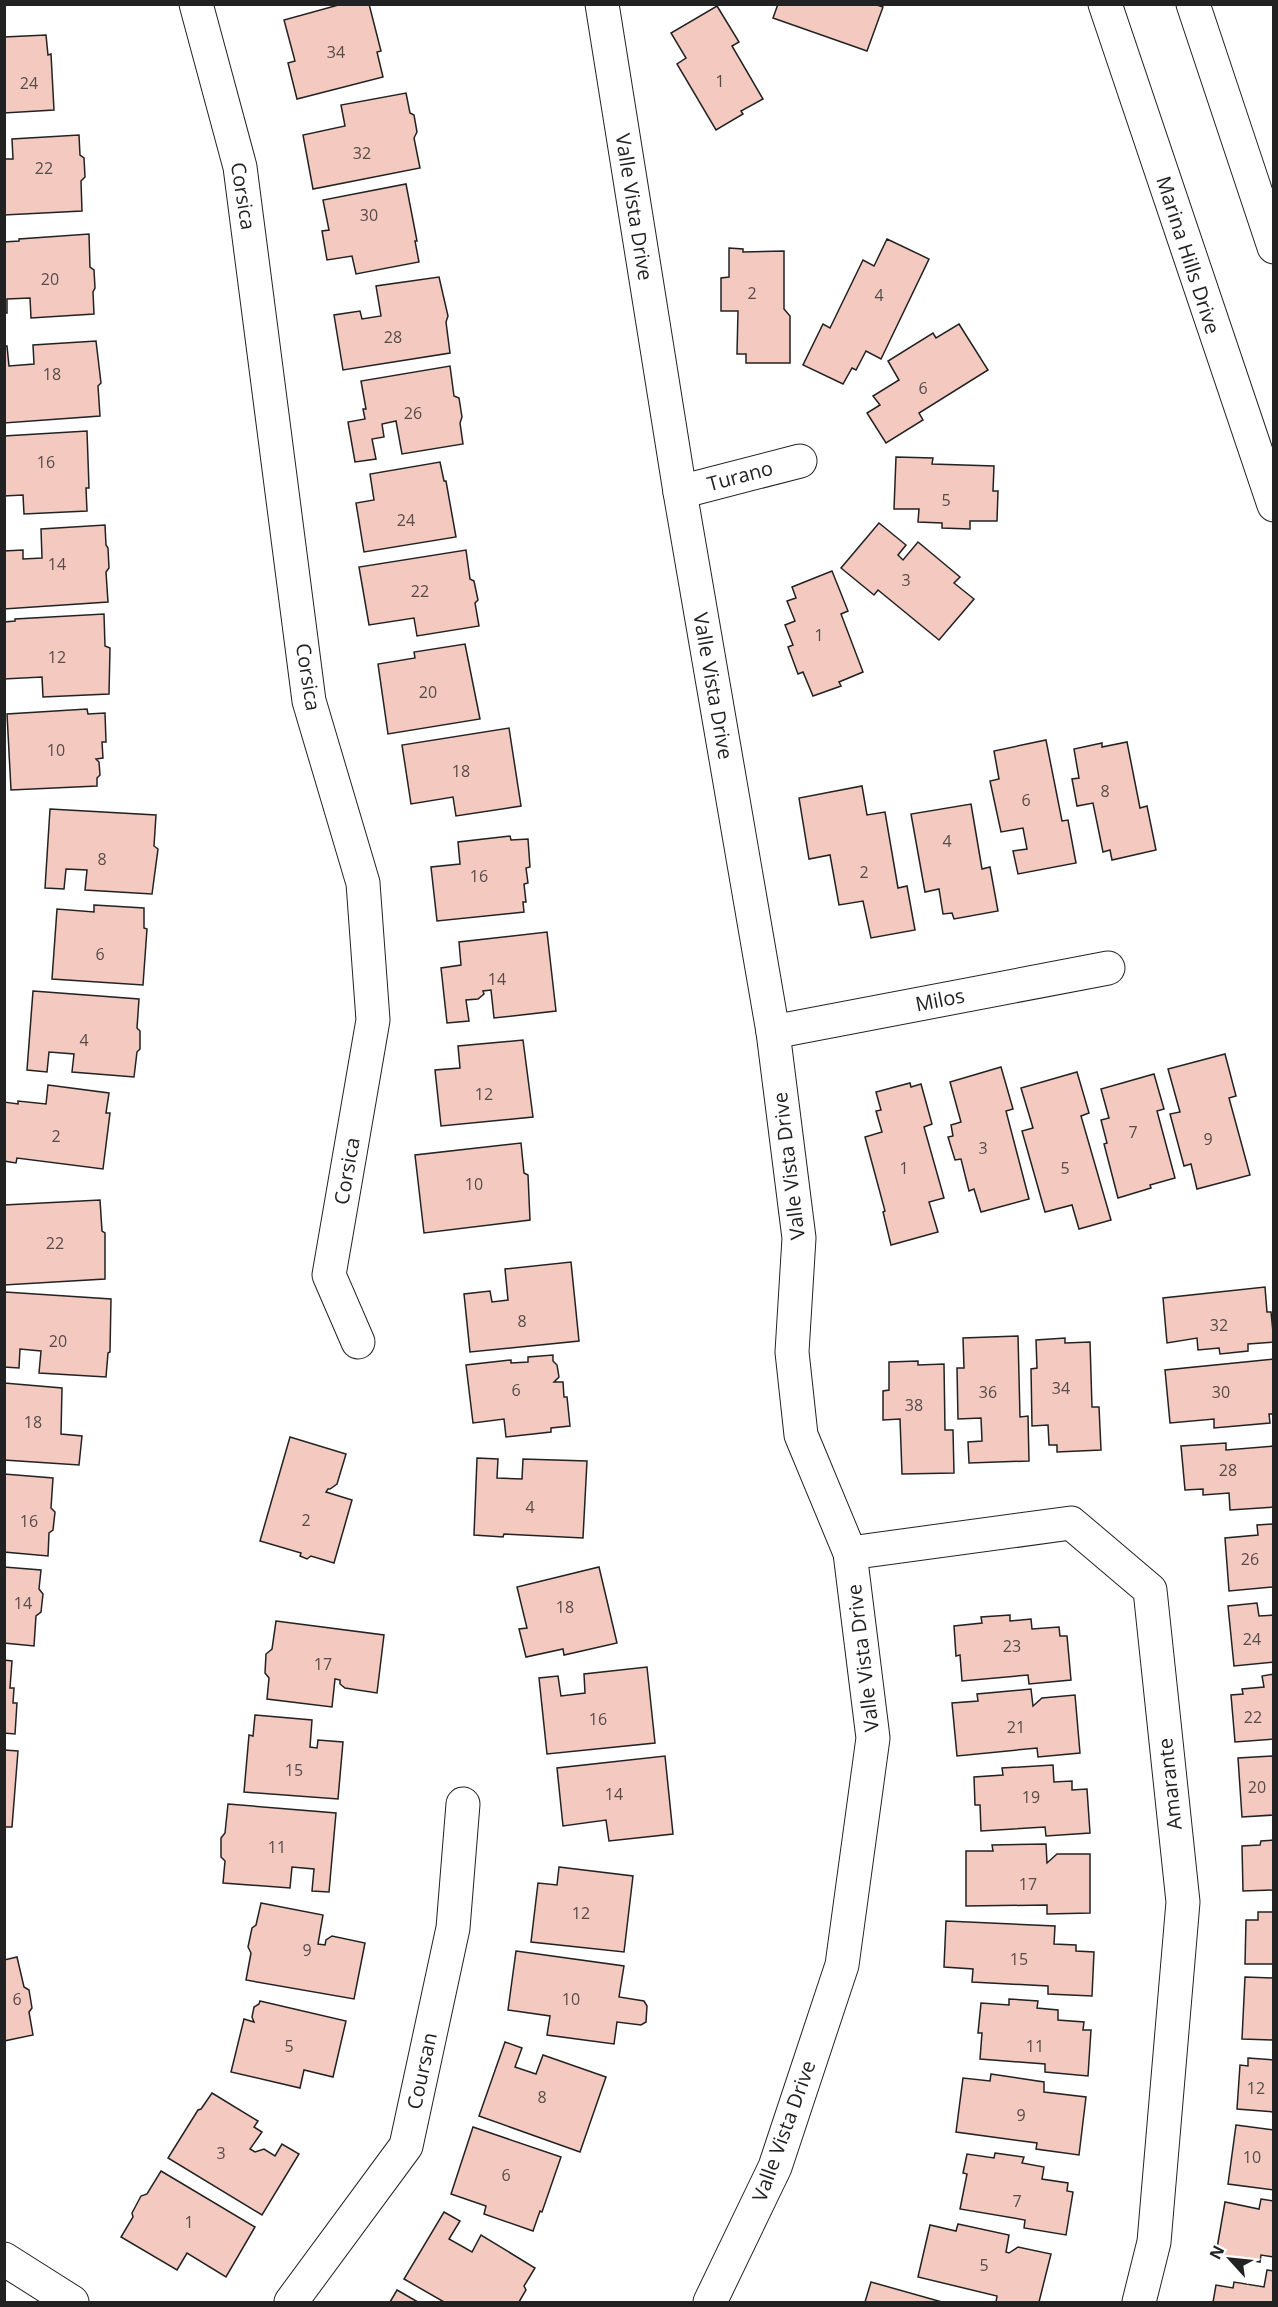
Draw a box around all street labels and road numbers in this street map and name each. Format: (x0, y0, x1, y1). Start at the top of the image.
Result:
street label: Valle Vista Drive (610, 131, 659, 282)
street label: Corsica (225, 160, 262, 232)
street label: Marina Hills Drive (1150, 172, 1227, 337)
street label: Turano (704, 454, 776, 497)
street label: Valle Vista Drive (687, 610, 740, 761)
street label: Corsica (290, 641, 327, 713)
street label: Milos (913, 982, 967, 1017)
street label: Valle Vista Drive (766, 1091, 811, 1241)
street label: Corsica (327, 1135, 366, 1207)
street label: Valle Vista Drive (840, 1583, 885, 1733)
street label: Amarante (1151, 1737, 1188, 1831)
street label: Coursan (400, 2030, 443, 2112)
street label: Valle Vista Drive (745, 2056, 822, 2205)

